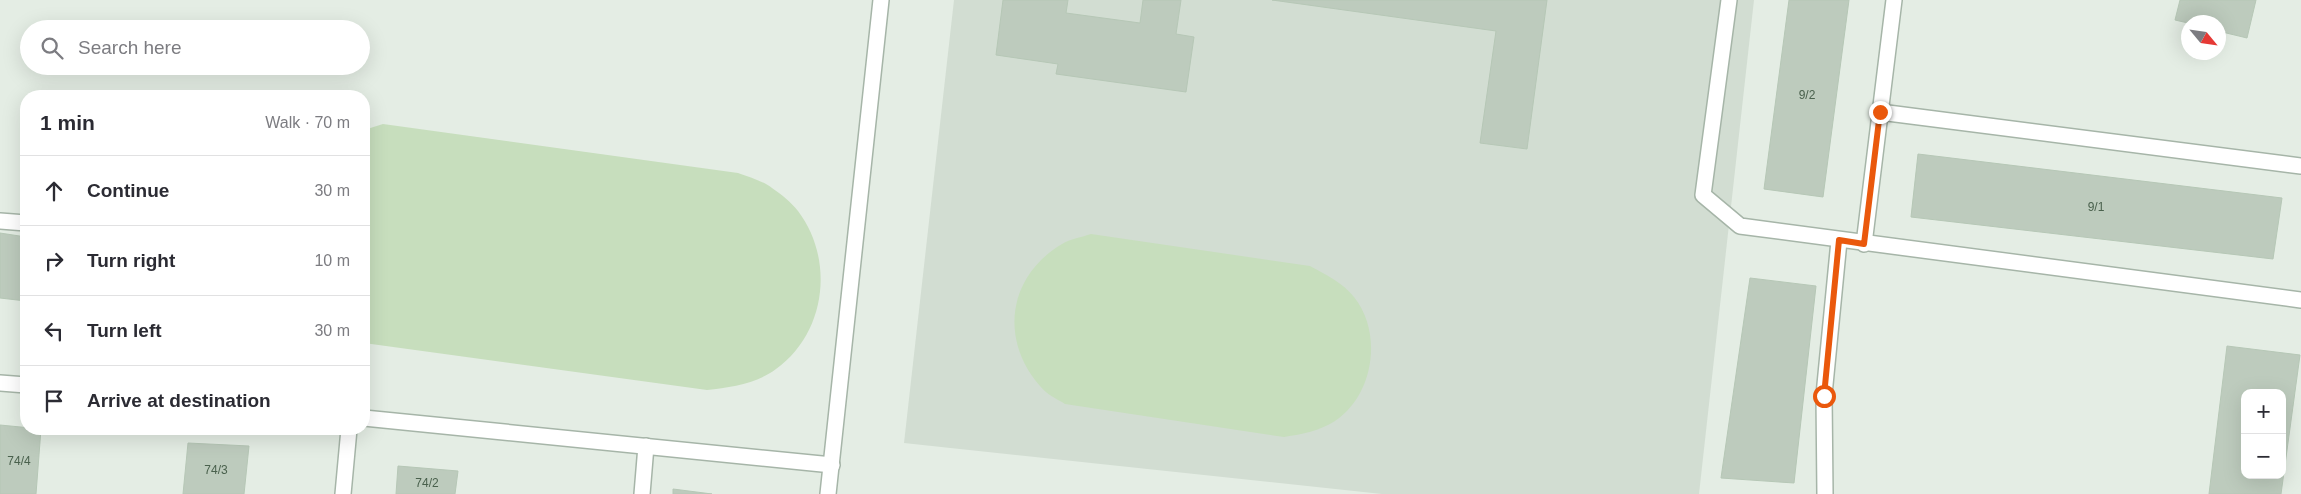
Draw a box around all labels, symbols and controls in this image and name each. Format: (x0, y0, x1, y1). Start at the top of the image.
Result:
north arrow (2181, 15, 2226, 60)
search box (20, 20, 370, 75)
icon: search (38, 34, 66, 62)
text: Search here (78, 37, 182, 58)
house number: 9/2 (1799, 88, 1816, 102)
route end (1869, 101, 1892, 124)
text: 1 min (40, 111, 95, 134)
text: Walk · 70 m (265, 114, 350, 131)
icon: ahead (40, 177, 68, 205)
text: Continue (87, 180, 169, 201)
text: 30 m (314, 182, 350, 199)
house number: 9/1 (2088, 200, 2105, 214)
icon: right (40, 247, 68, 275)
text: Turn right (87, 250, 175, 271)
text: 10 m (314, 252, 350, 269)
icon: left (40, 317, 68, 345)
text: Turn left (87, 320, 162, 341)
text: 30 m (314, 322, 350, 339)
route start (1813, 385, 1836, 408)
icon: arrive (40, 387, 68, 415)
map controls (2241, 389, 2286, 479)
button: + (2241, 389, 2286, 434)
text: Arrive at destination (87, 390, 271, 411)
button: − (2241, 434, 2286, 479)
house number: 74/4 (7, 454, 31, 468)
house number: 74/3 (204, 463, 228, 477)
house number: 74/2 (415, 476, 439, 490)

